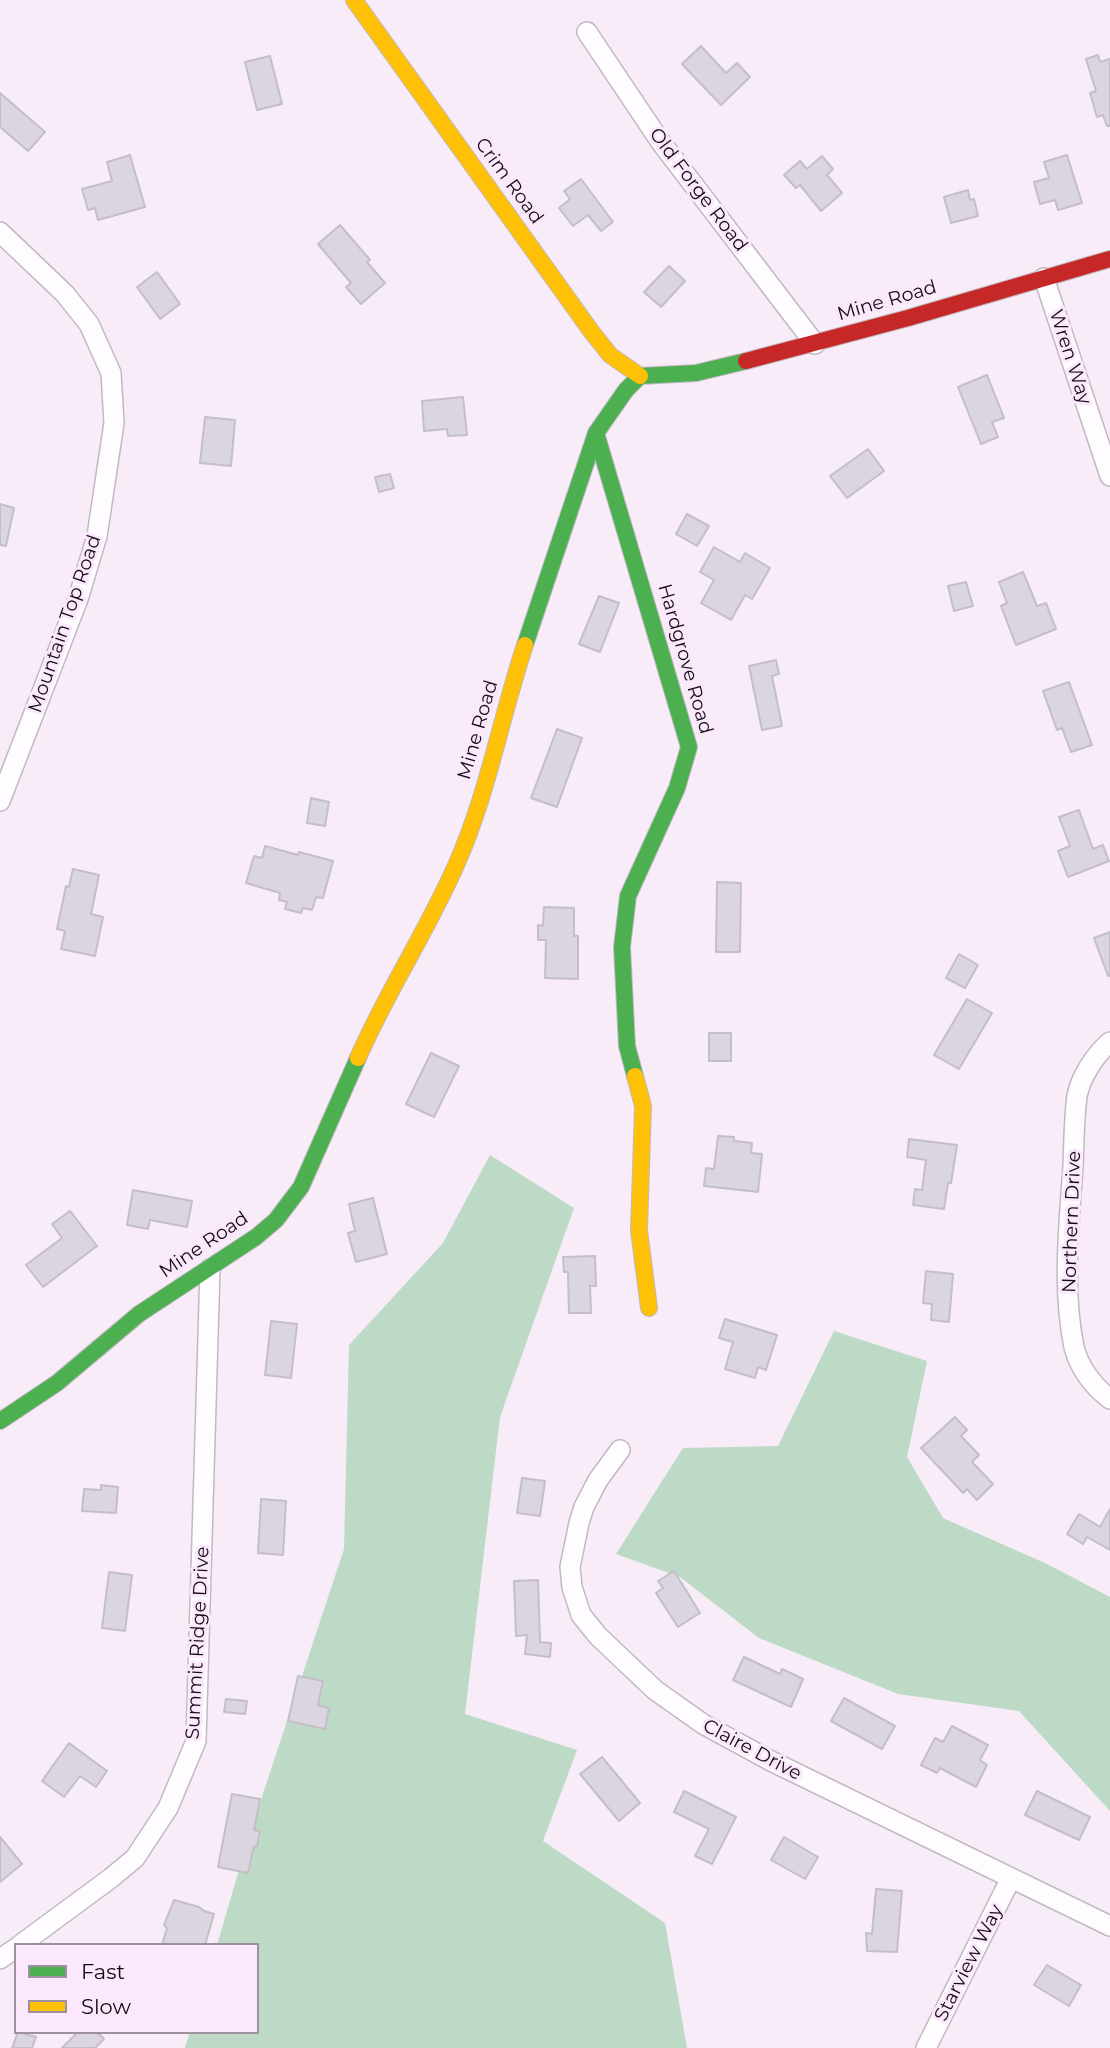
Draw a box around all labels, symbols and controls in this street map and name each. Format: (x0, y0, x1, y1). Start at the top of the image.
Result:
street label: Old Forge Road (644, 124, 752, 256)
street label: Crim Road (470, 133, 548, 229)
street label: Mine Road (835, 276, 939, 326)
street label: Wren Way (1044, 307, 1096, 407)
street label: Mountain Top Road (24, 532, 106, 716)
street label: Hardgrove Road (653, 581, 717, 737)
street label: Mine Road (453, 678, 503, 782)
street label: Northern Drive (1058, 1150, 1086, 1294)
street label: Mine Road (155, 1207, 253, 1283)
street label: Summit Ridge Drive (182, 1546, 214, 1740)
street label: Claire Drive (699, 1714, 805, 1786)
street label: Starview Way (930, 1901, 1008, 2025)
legend (14, 1943, 259, 2034)
text: Fast (81, 1959, 125, 1984)
text: Slow (81, 1994, 131, 2019)

